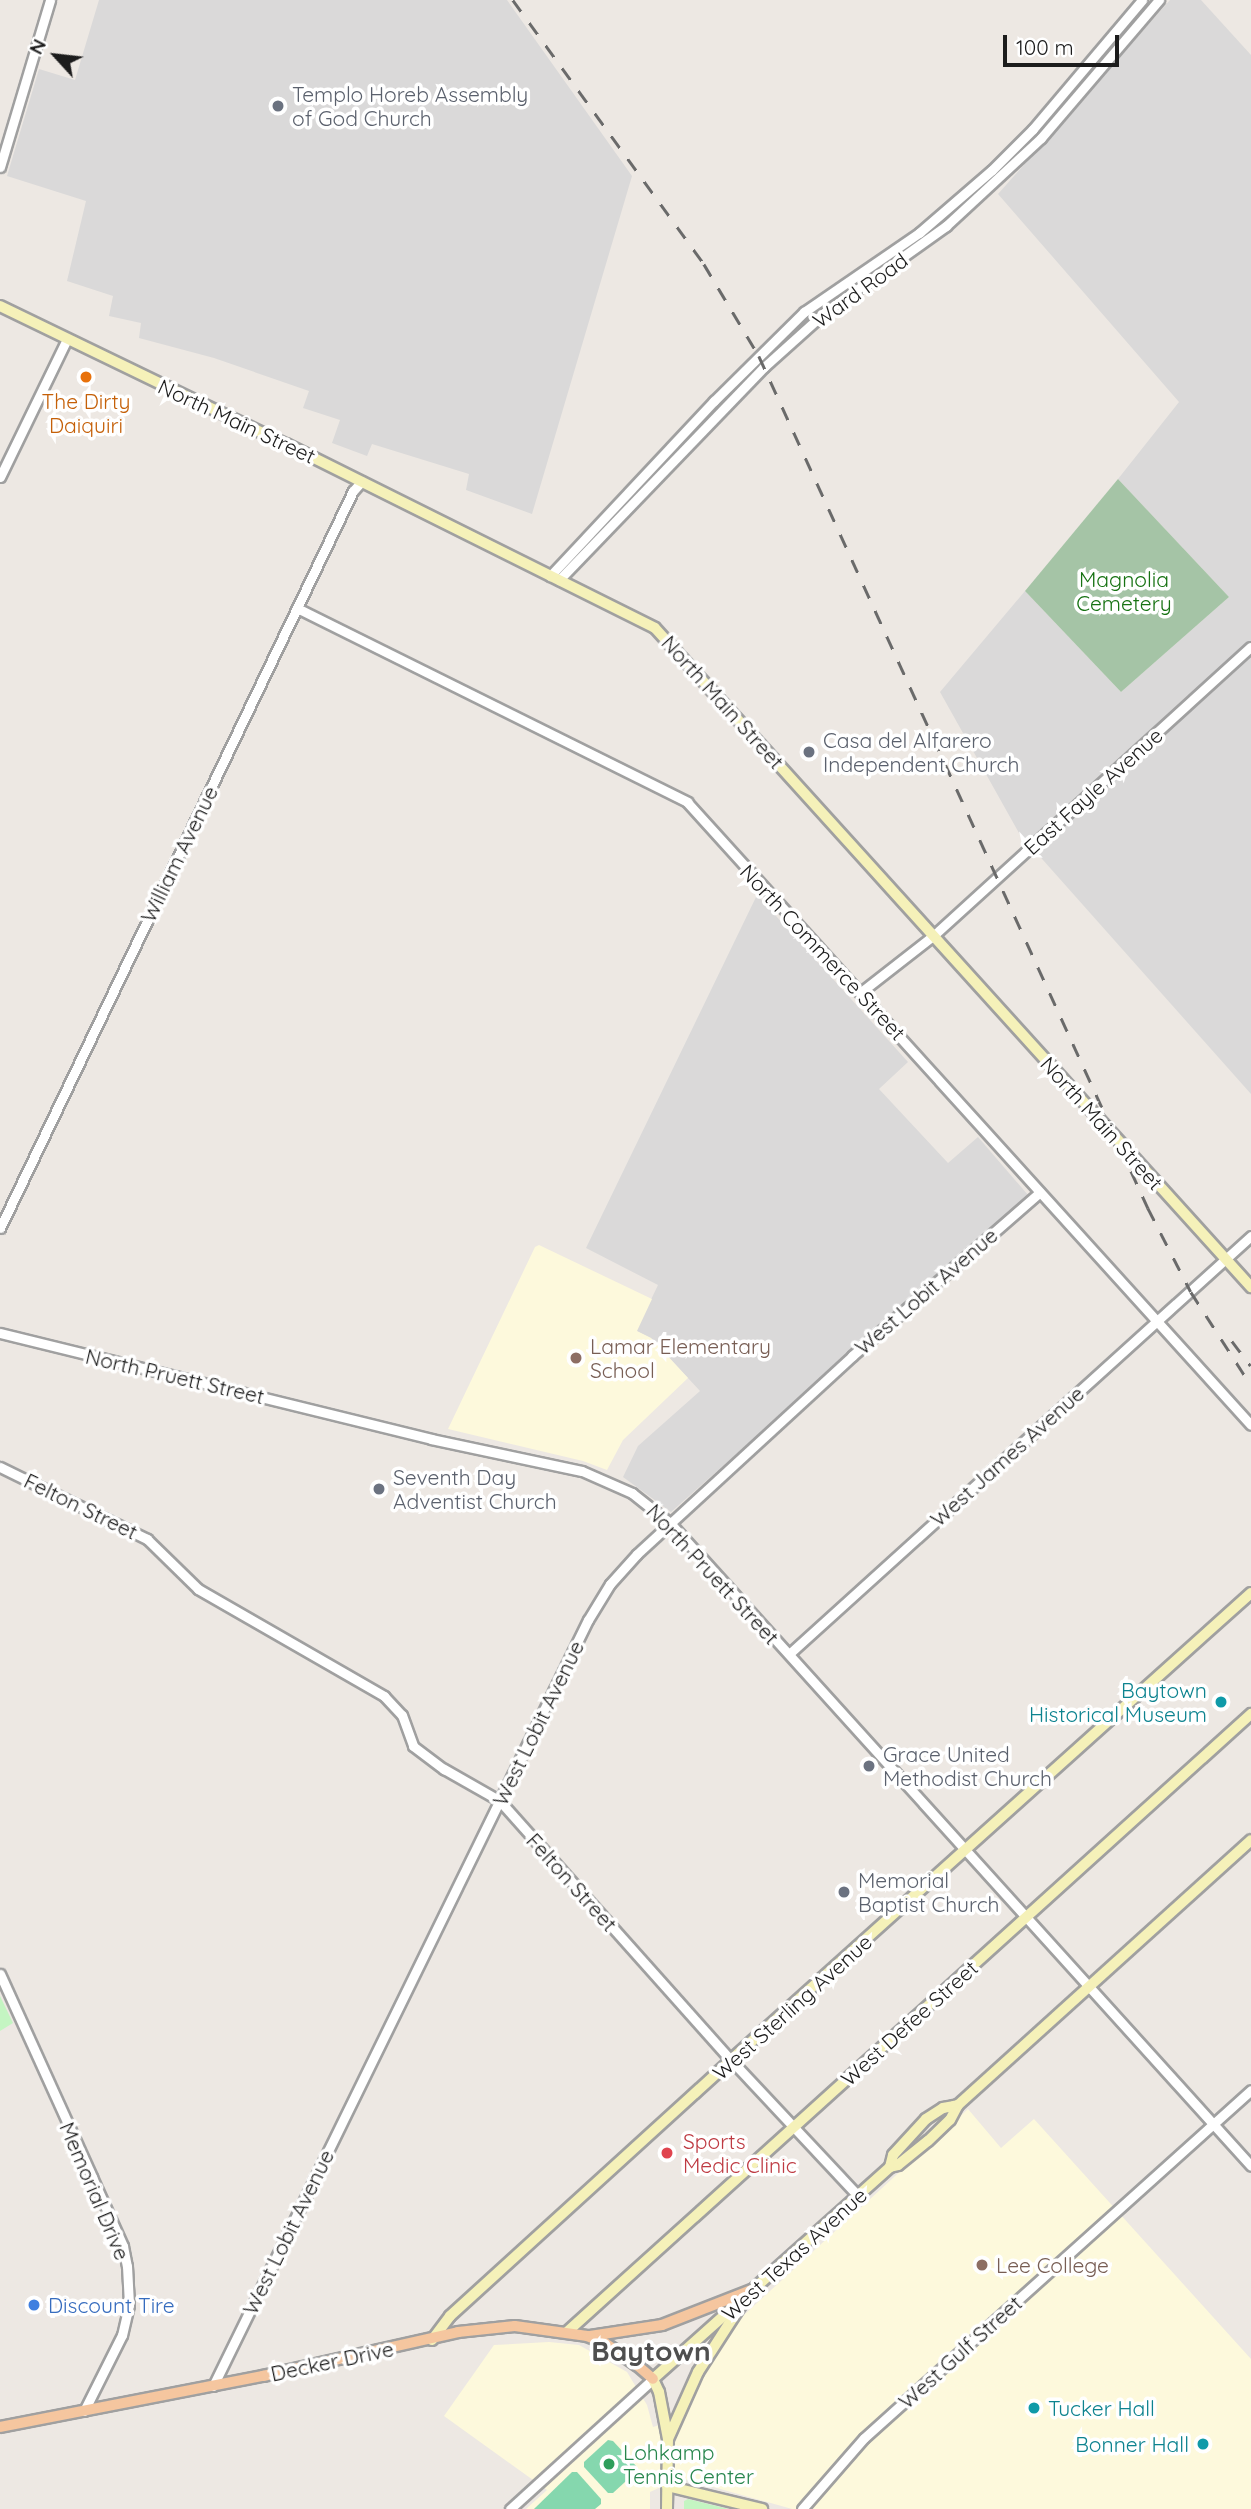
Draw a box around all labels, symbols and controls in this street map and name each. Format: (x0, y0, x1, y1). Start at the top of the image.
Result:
north arrow (21, 21, 91, 91)
scale bar (1006, 21, 1122, 65)
text: 100 m (1016, 34, 1074, 60)
text: N (23, 35, 51, 58)
place label: Templo Horeb Assembly of God Church (292, 81, 528, 131)
marker: Templo Horeb Assembly of God Church (270, 98, 286, 114)
street label: Ward Road (808, 247, 912, 333)
marker: The Dirty Daiquiri (78, 369, 94, 385)
street label: North Main Street (154, 374, 320, 468)
place label: The Dirty Daiquiri (42, 388, 130, 438)
park label: Magnolia Cemetery (1076, 566, 1172, 616)
street label: North Main Street (657, 630, 789, 774)
street label: East Fayle Avenue (1019, 722, 1167, 860)
place label: Casa del Alfarero Independent Church (823, 727, 1019, 777)
marker: Casa del Alfarero Independent Church (801, 744, 817, 760)
street label: William Avenue (135, 782, 223, 926)
street label: North Commerce Street (735, 859, 911, 1045)
street label: North Main Street (1036, 1051, 1168, 1195)
street label: West Lobit Avenue (850, 1222, 1002, 1360)
place label: Lamar Elementary School (590, 1333, 771, 1383)
street label: North Pruett Street (83, 1343, 267, 1409)
marker: Lamar Elementary School (568, 1350, 584, 1366)
street label: West James Avenue (925, 1380, 1089, 1532)
place label: Seventh Day Adventist Church (393, 1464, 557, 1514)
street label: Felton Street (20, 1468, 142, 1544)
marker: Seventh Day Adventist Church (371, 1481, 387, 1497)
street label: North Pruett Street (642, 1499, 784, 1649)
street label: West Lobit Avenue (487, 1636, 589, 1810)
place label: Baytown Historical Museum (1029, 1677, 1207, 1727)
marker: Baytown Historical Museum (1213, 1694, 1229, 1710)
place label: Grace United Methodist Church (883, 1741, 1052, 1791)
marker: Grace United Methodist Church (861, 1758, 877, 1774)
street label: Felton Street (521, 1828, 623, 1936)
place label: Memorial Baptist Church (858, 1867, 999, 1917)
marker: Memorial Baptist Church (836, 1884, 852, 1900)
street label: West Sterling Avenue (707, 1929, 877, 2085)
street label: West Defee Street (835, 1955, 983, 2091)
street label: Memorial Drive (55, 2118, 135, 2264)
place label: Sports Medic Clinic (683, 2128, 797, 2178)
marker: Sports Medic Clinic (657, 2143, 677, 2163)
street label: West Lobit Avenue (237, 2145, 339, 2319)
street label: West Texas Avenue (716, 2182, 872, 2326)
place label: Lee College (996, 2252, 1109, 2278)
marker: Lee College (974, 2257, 990, 2273)
street label: West Gulf Street (893, 2290, 1027, 2414)
place label: Discount Tire (48, 2292, 175, 2318)
marker: Discount Tire (26, 2297, 42, 2313)
district label: Baytown (591, 2334, 711, 2368)
street label: Decker Drive (268, 2336, 396, 2386)
place label: Tucker Hall (1048, 2395, 1155, 2421)
marker: Tucker Hall (1026, 2400, 1042, 2416)
place label: Bonner Hall (1075, 2431, 1189, 2457)
marker: Bonner Hall (1195, 2436, 1211, 2452)
place label: Lohkamp Tennis Center (623, 2439, 754, 2489)
marker: Lohkamp Tennis Center (601, 2456, 617, 2472)

